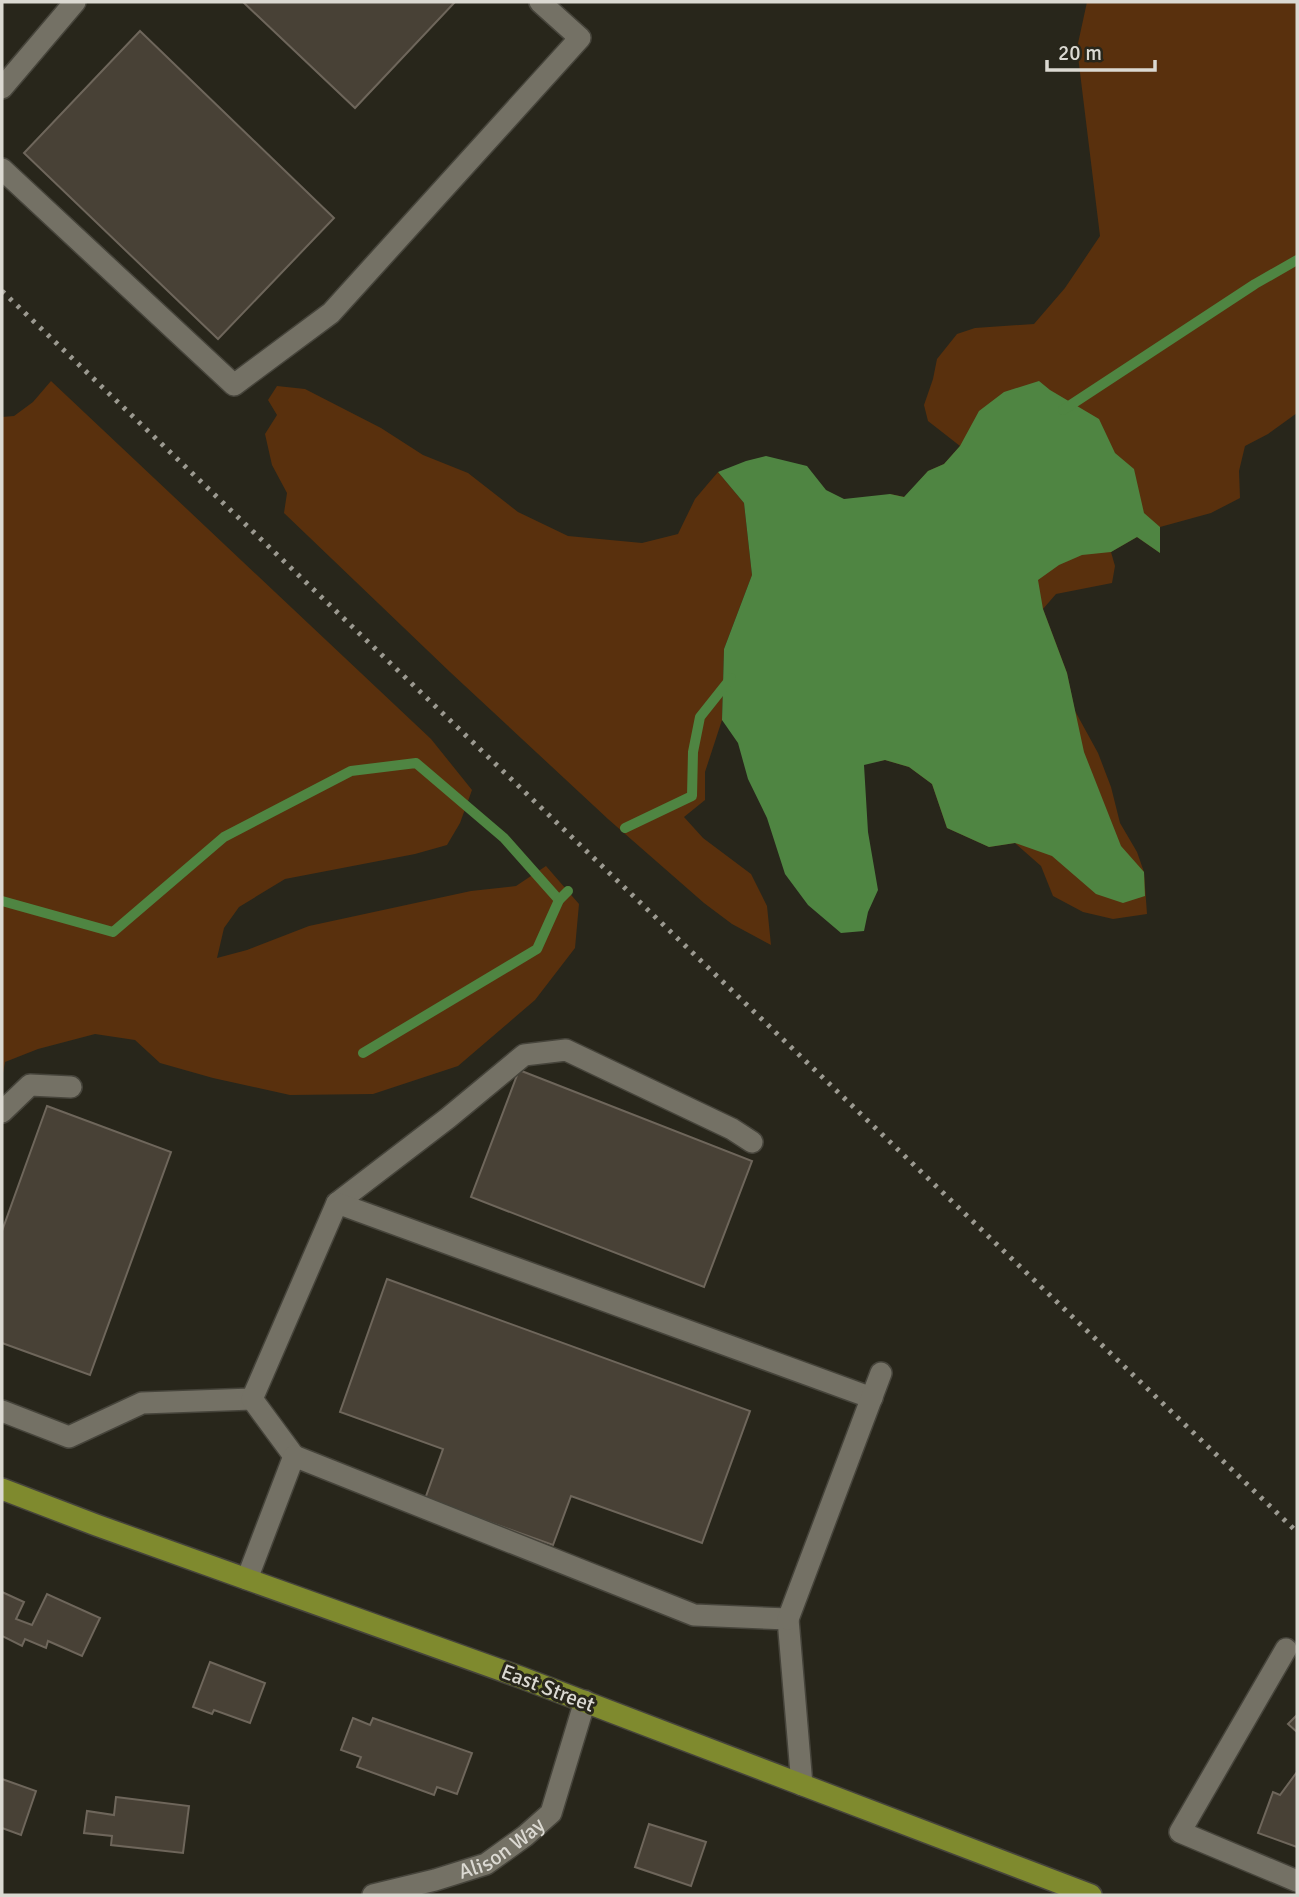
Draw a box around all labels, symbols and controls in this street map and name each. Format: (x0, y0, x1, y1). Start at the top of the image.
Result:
scale bar (1047, 28, 1156, 72)
text: 20 m (1058, 40, 1102, 66)
street label: East Street (497, 1658, 599, 1718)
street label: Alison Way (455, 1812, 550, 1885)

